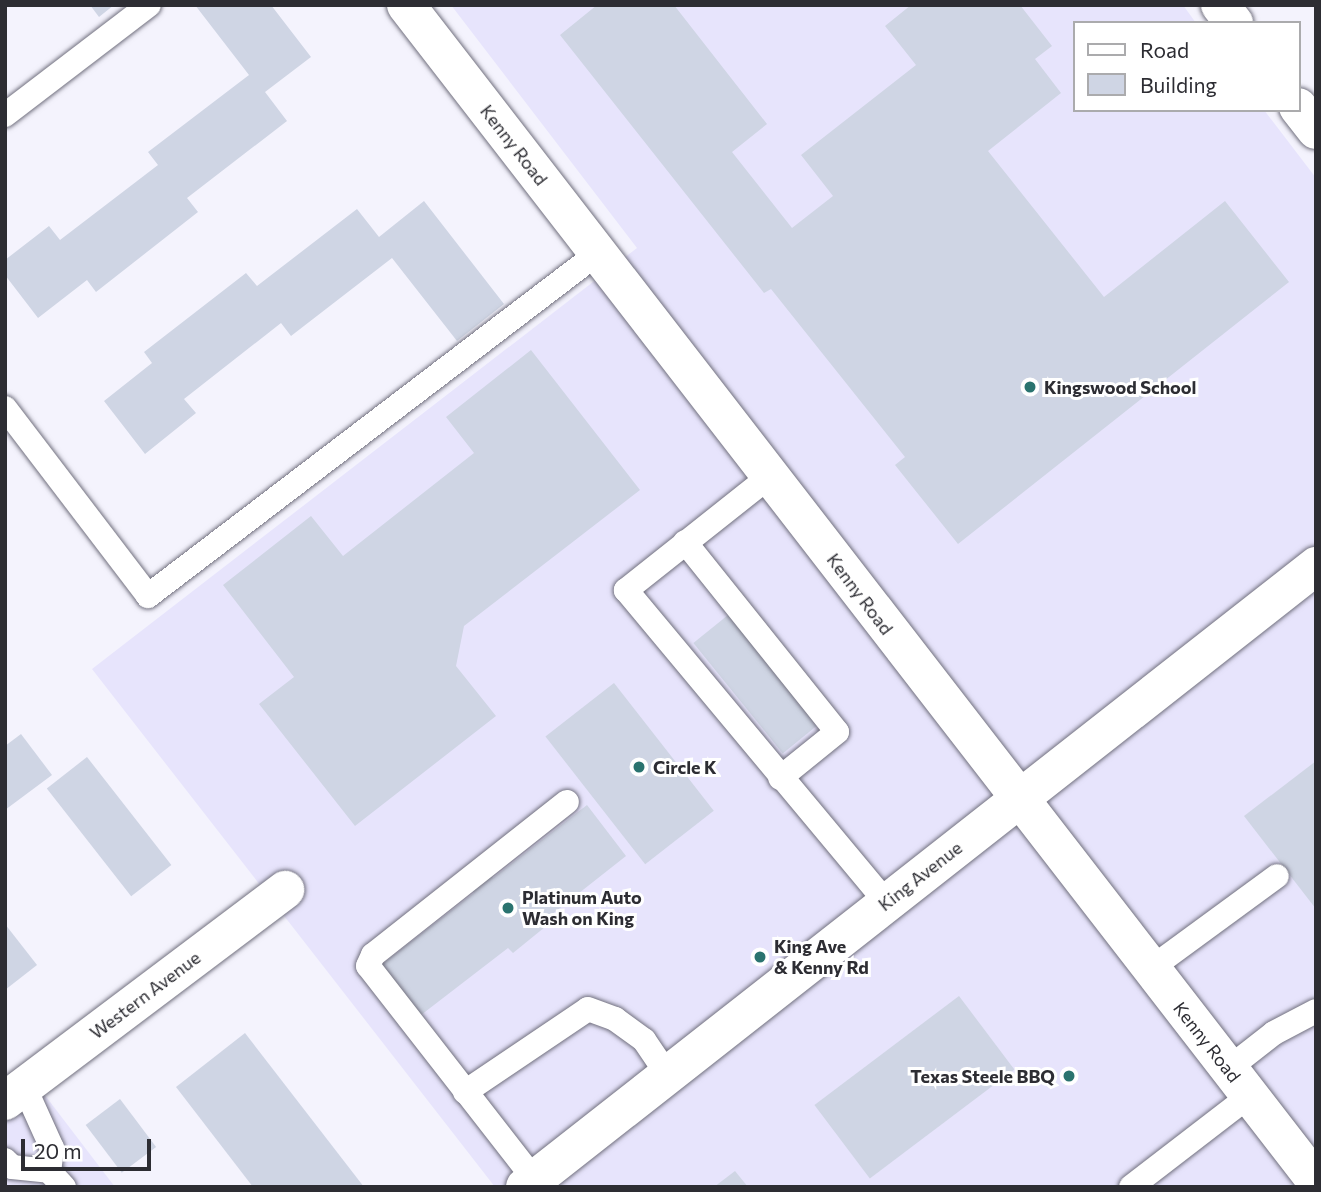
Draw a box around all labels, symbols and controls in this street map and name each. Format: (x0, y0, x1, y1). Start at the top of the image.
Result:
legend (1072, 21, 1300, 112)
text: Road (1140, 37, 1189, 62)
text: Building (1140, 72, 1217, 97)
street label: Kenny Road (476, 100, 552, 190)
place label: Kingswood School (1044, 376, 1197, 398)
marker: Kingswood School (1022, 379, 1038, 395)
street label: Kenny Road (822, 549, 898, 639)
place label: Circle K (653, 756, 717, 778)
marker: Circle K (631, 759, 647, 775)
street label: King Avenue (874, 837, 966, 915)
place label: Platinum Auto Wash on King (522, 887, 642, 930)
marker: Platinum Auto Wash on King (500, 900, 516, 916)
place label: King Ave & Kenny Rd (774, 936, 869, 978)
street label: Western Avenue (86, 947, 204, 1043)
marker: King Ave & Kenny Rd (752, 949, 768, 965)
street label: Kenny Road (1169, 997, 1245, 1087)
place label: Texas Steele BBQ (910, 1065, 1055, 1087)
marker: Texas Steele BBQ (1061, 1068, 1077, 1084)
scale bar (24, 1126, 154, 1170)
text: 20 m (34, 1138, 82, 1163)

